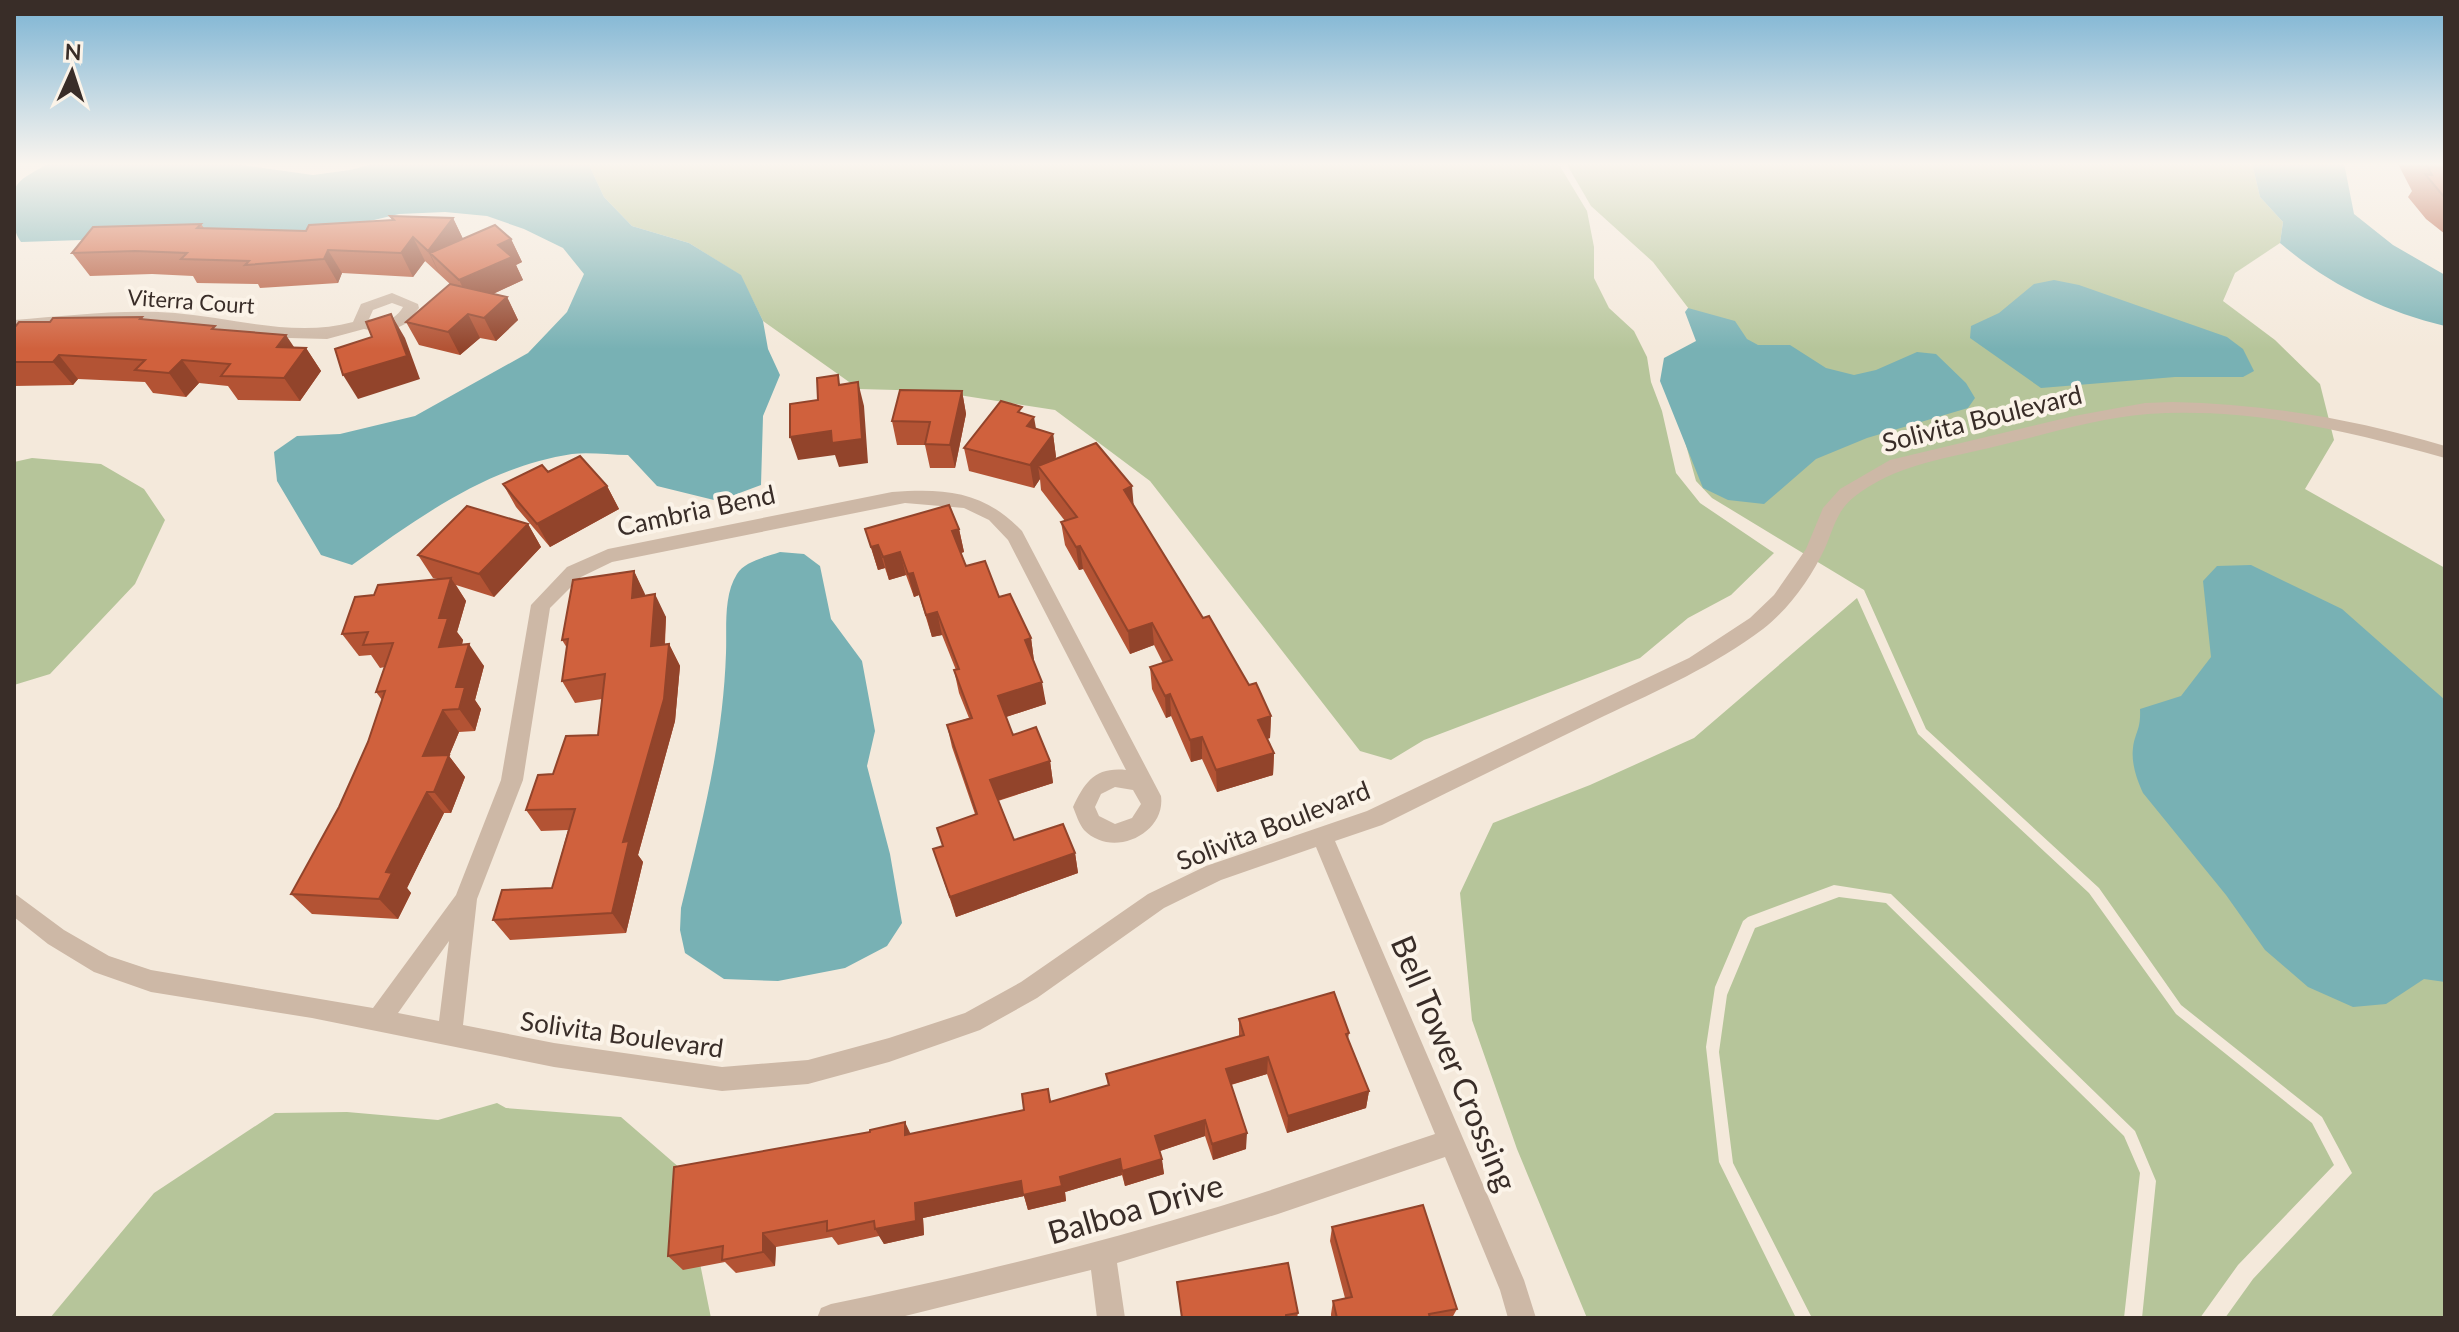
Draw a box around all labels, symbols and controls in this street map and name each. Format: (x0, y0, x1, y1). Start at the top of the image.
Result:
north arrow (32, 32, 112, 112)
text: N (64, 38, 82, 65)
street label: Viterra Court (127, 283, 255, 319)
street label: Solivita Boulevard (1879, 378, 2085, 458)
street label: Cambria Bend (614, 478, 778, 542)
street label: Solivita Boulevard (1172, 773, 1374, 877)
street label: Bell Tower Crossing (1384, 929, 1526, 1197)
street label: Solivita Boulevard (518, 1004, 726, 1064)
street label: Balboa Drive (1043, 1164, 1227, 1252)

